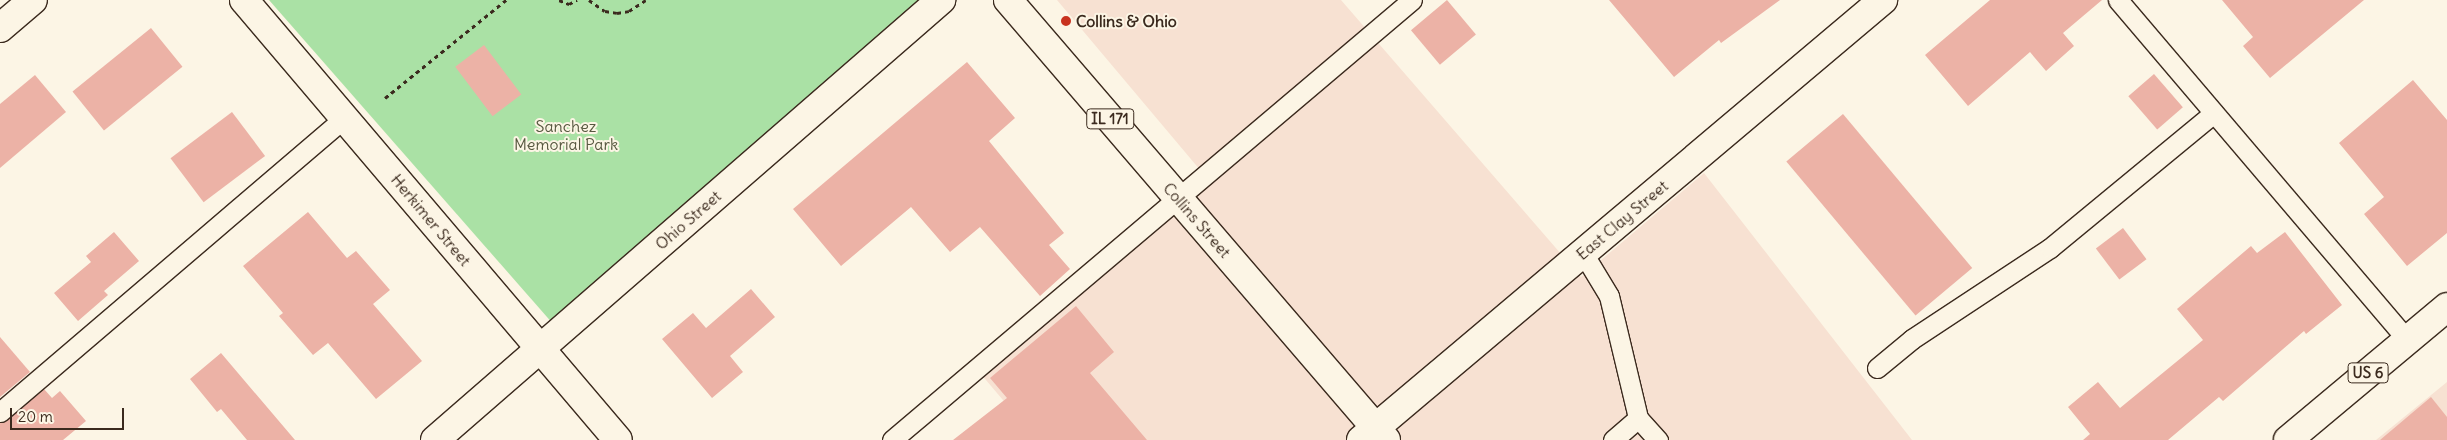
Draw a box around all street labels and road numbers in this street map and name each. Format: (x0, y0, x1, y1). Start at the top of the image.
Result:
road number: IL 171 (1085, 106, 1135, 132)
street label: Herkimer Street (387, 170, 475, 270)
street label: East Clay Street (1572, 176, 1672, 264)
street label: Collins Street (1159, 179, 1235, 261)
street label: Ohio Street (651, 186, 725, 254)
road number: US 6 (2347, 360, 2389, 386)

